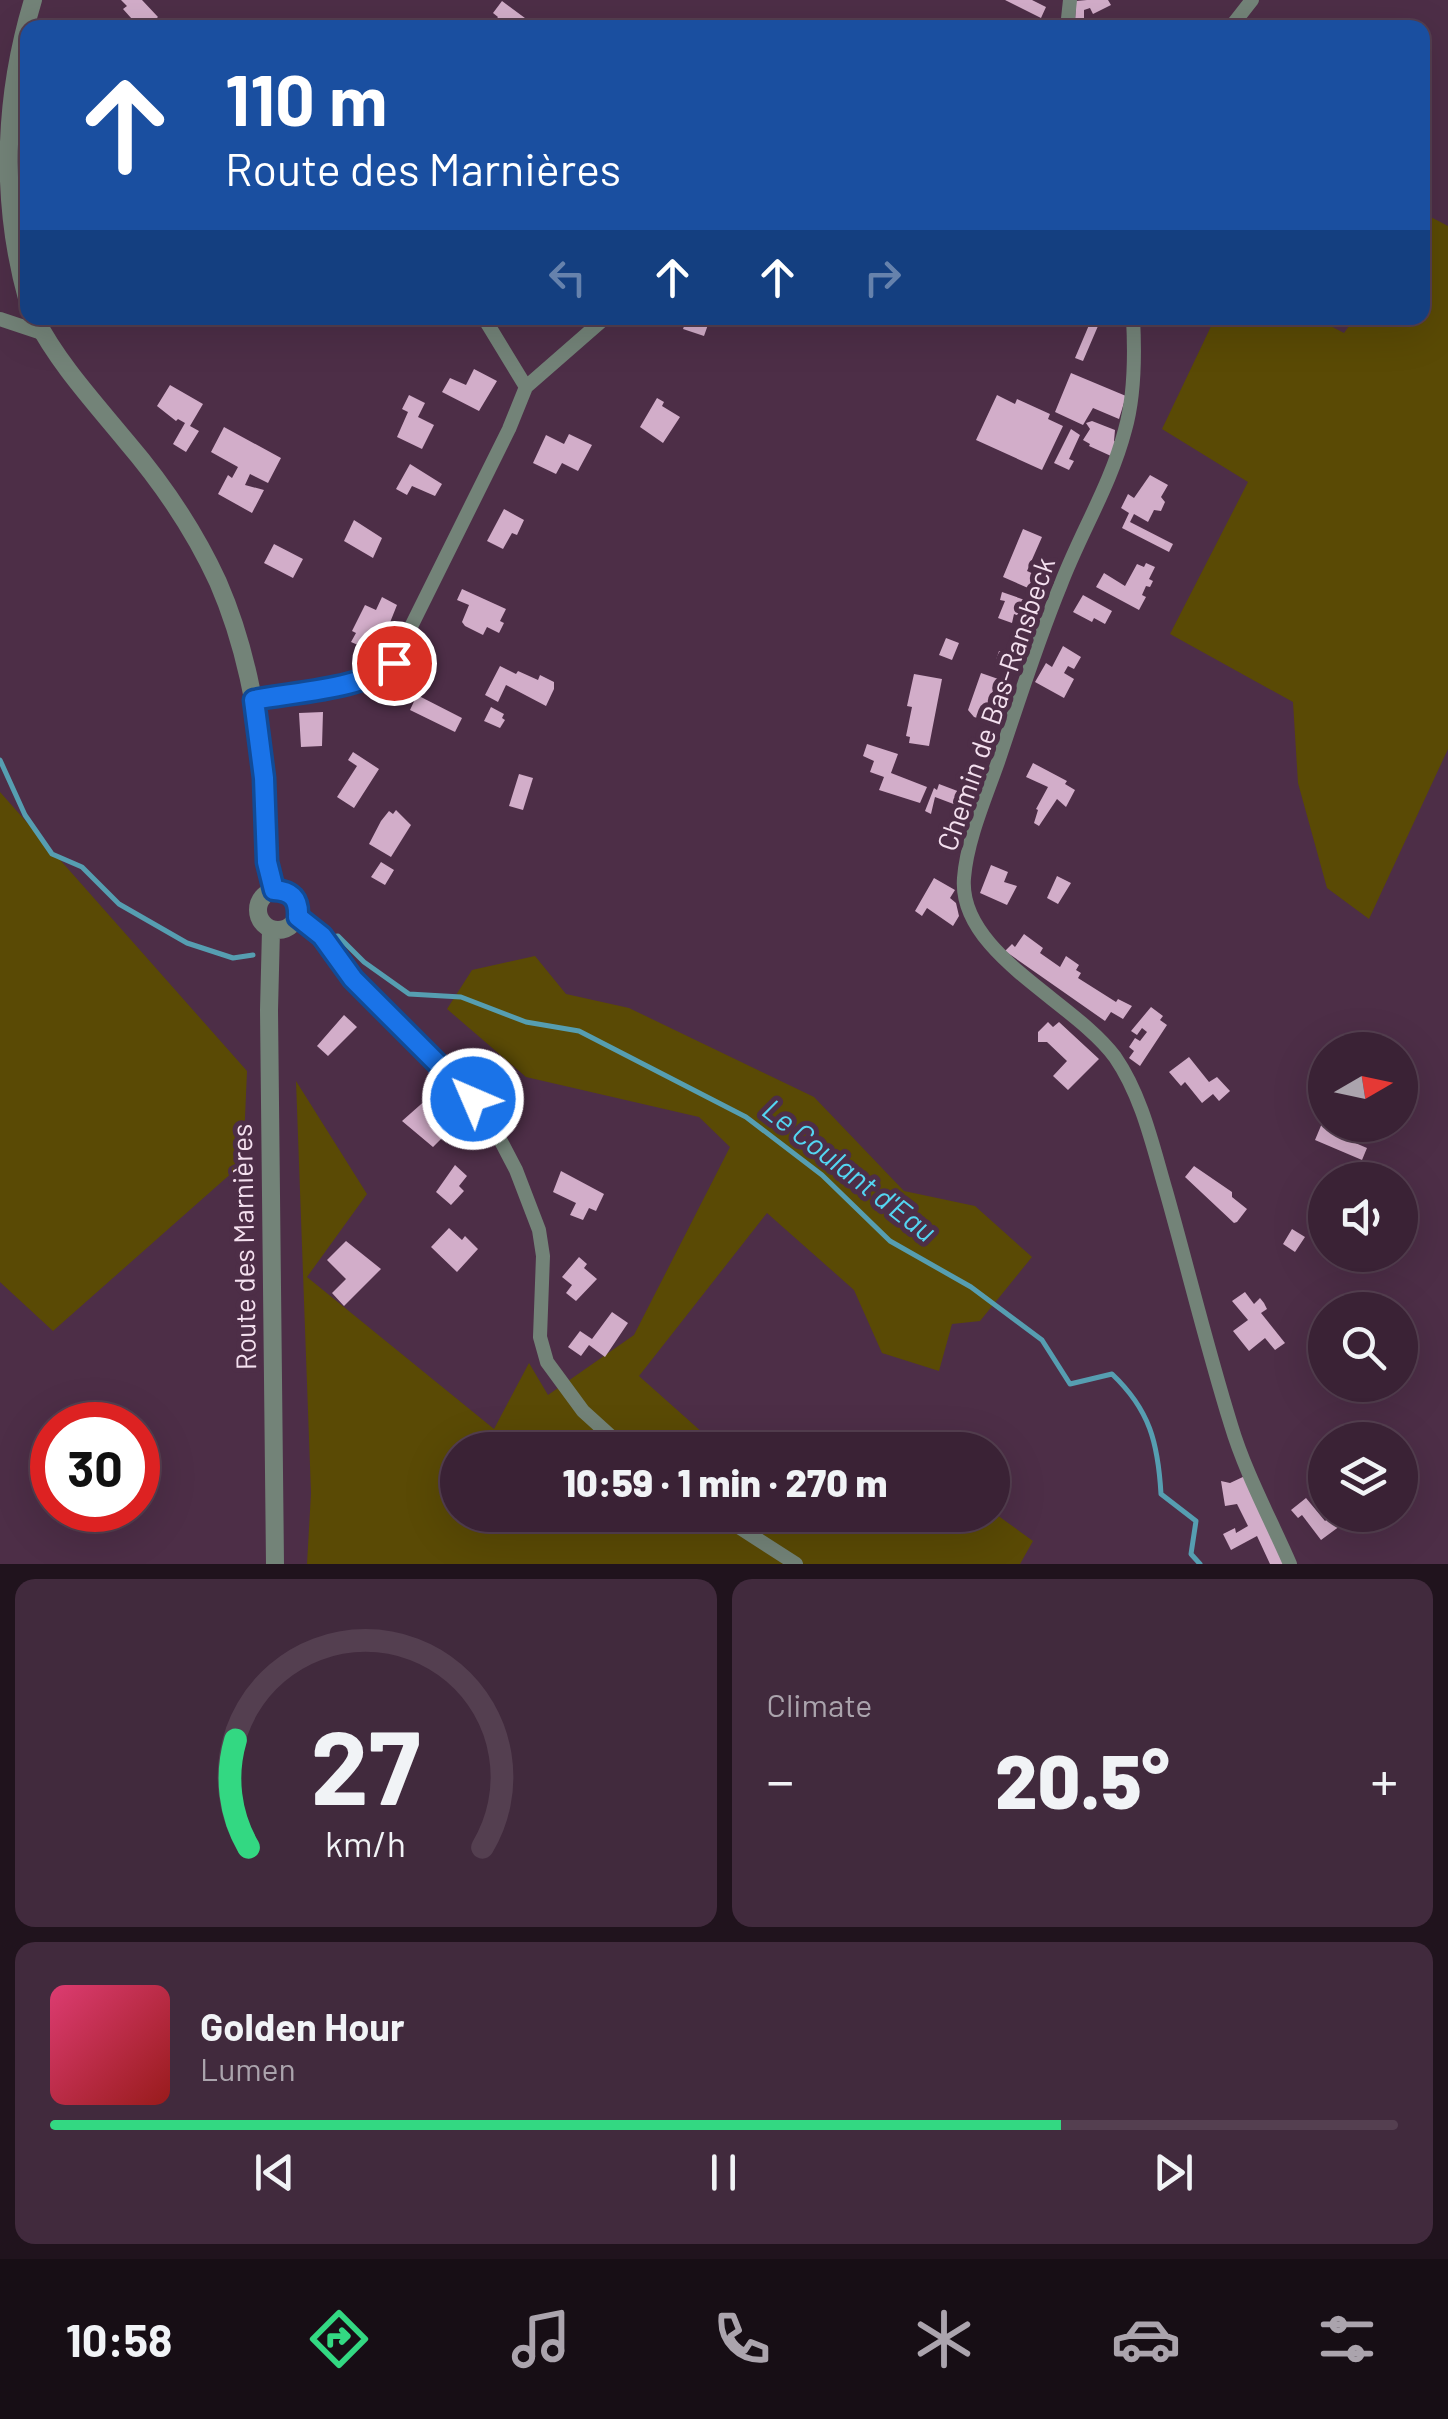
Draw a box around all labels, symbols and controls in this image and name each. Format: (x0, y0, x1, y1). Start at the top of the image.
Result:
text: 110 m (225, 56, 387, 140)
icon: ahead (60, 60, 190, 190)
text: Route des Marnières (225, 141, 621, 195)
icon: left (540, 250, 595, 305)
icon: ahead (645, 250, 700, 305)
icon: ahead (750, 250, 805, 305)
icon: right (855, 250, 910, 305)
street label: Chemin de Bas-Ransbeck (929, 552, 1061, 855)
pin (352, 621, 437, 706)
icon: arrive (367, 636, 422, 691)
north arrow (1308, 1032, 1418, 1142)
map controls (1308, 1032, 1418, 1532)
position arrow (421, 1047, 525, 1151)
water label: Le Coulant d'Eau (756, 1090, 944, 1248)
street label: Route des Marnières (224, 1123, 262, 1371)
button: sound (1308, 1162, 1418, 1272)
button: search (1308, 1292, 1418, 1402)
speed limit sign: 30 (30, 1402, 160, 1532)
button: layers (1308, 1422, 1418, 1532)
text: 10:59 · 1 min · 270 m (563, 1459, 887, 1505)
text: Climate (767, 1685, 872, 1723)
text: 27 (311, 1701, 421, 1826)
text: 20.5° (995, 1734, 1170, 1824)
text: − (767, 1746, 794, 1812)
text: + (1370, 1746, 1398, 1812)
text: km/h (325, 1821, 406, 1864)
text: Golden Hour (200, 2003, 405, 2049)
text: Lumen (200, 2049, 296, 2087)
icon: previous (247, 2145, 302, 2200)
icon: pause (696, 2145, 751, 2200)
icon: next (1146, 2145, 1201, 2200)
icon: directions (304, 2304, 374, 2374)
icon: music (506, 2304, 576, 2374)
icon: phone (707, 2304, 777, 2374)
icon: climate (909, 2304, 979, 2374)
icon: car (1111, 2304, 1181, 2374)
icon: filters (1312, 2304, 1382, 2374)
text: 10:58 (66, 2312, 172, 2366)

